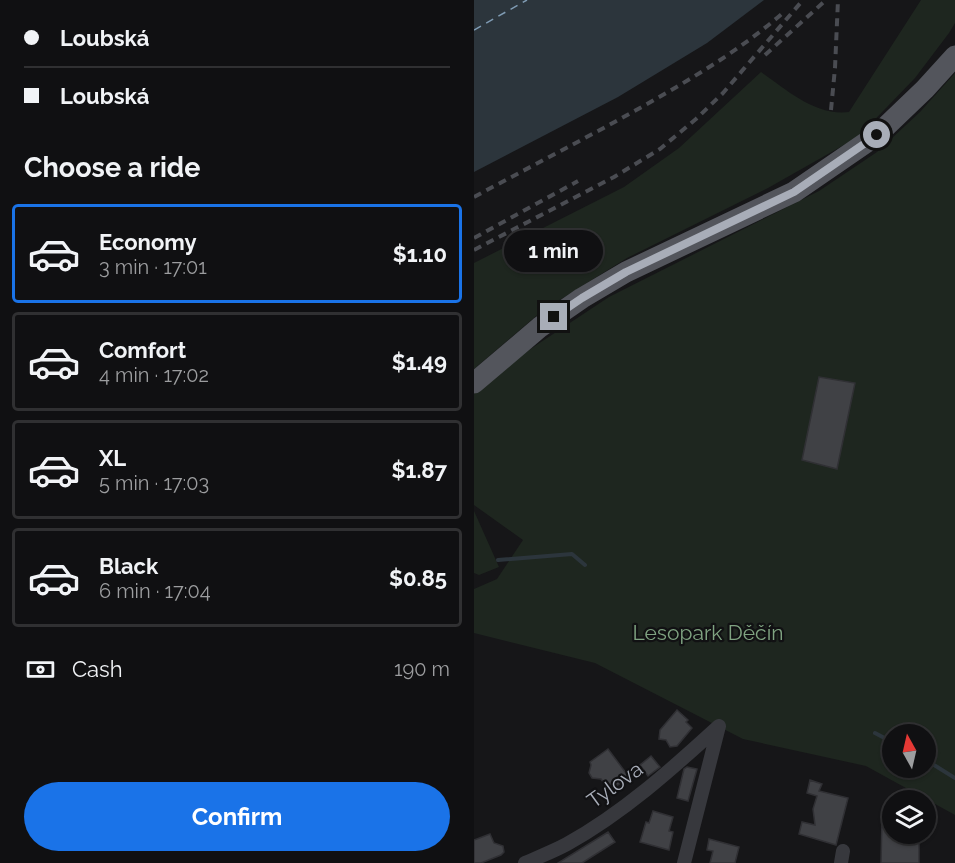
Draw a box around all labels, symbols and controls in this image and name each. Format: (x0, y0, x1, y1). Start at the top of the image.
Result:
text: Loubská (60, 25, 149, 51)
text: Loubská (60, 83, 149, 109)
route start (863, 121, 890, 148)
text: Choose a ride (24, 152, 200, 183)
icon: car (27, 227, 81, 281)
text: Economy (99, 229, 197, 255)
callout: 1 min (505, 230, 604, 272)
text: 1 min (528, 239, 579, 263)
text: $1.10 (393, 241, 447, 267)
text: 3 min · 17:01 (99, 255, 207, 279)
route end (540, 303, 567, 330)
icon: car (27, 335, 81, 389)
text: Comfort (99, 337, 186, 363)
text: $1.49 (392, 349, 447, 375)
text: 4 min · 17:02 (99, 363, 209, 387)
icon: car (27, 443, 81, 497)
text: XL (99, 445, 126, 471)
text: $1.87 (392, 457, 447, 483)
text: 5 min · 17:03 (99, 471, 209, 495)
icon: car (27, 551, 81, 605)
text: Black (99, 553, 158, 579)
text: $0.85 (389, 565, 447, 591)
text: 6 min · 17:04 (99, 579, 211, 603)
park label: Lesopark Děčín (633, 620, 783, 645)
icon: cash (24, 653, 57, 686)
text: Cash (72, 656, 123, 682)
text: 190 m (394, 657, 450, 681)
north arrow (882, 724, 936, 778)
map controls (882, 724, 936, 844)
street label: Tylova (582, 756, 647, 813)
button: Confirm (24, 782, 450, 851)
button: layers (882, 790, 936, 844)

